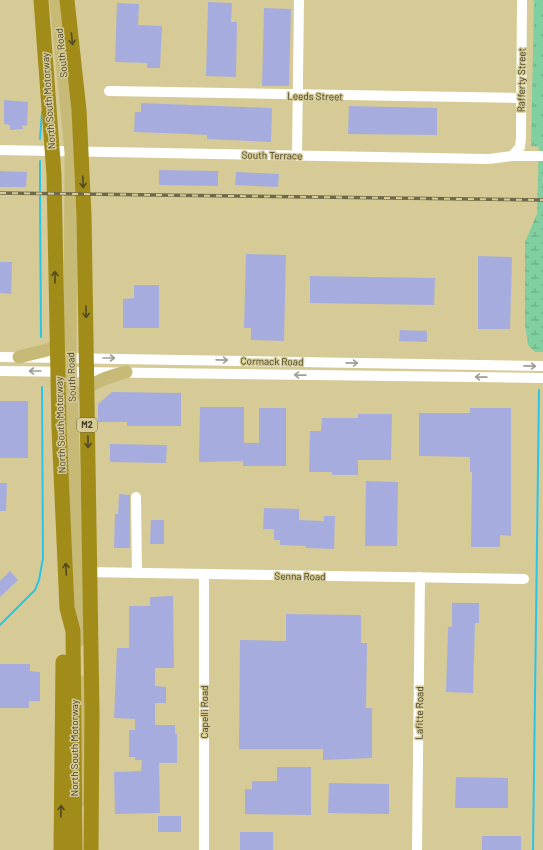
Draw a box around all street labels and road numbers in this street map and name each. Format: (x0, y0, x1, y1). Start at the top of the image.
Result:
street label: South Road (52, 28, 70, 78)
street label: Rafferty Street (514, 47, 528, 112)
street label: North South Motorway (39, 52, 57, 150)
street label: Leeds Street (287, 90, 343, 102)
street label: South Terrace (241, 148, 303, 162)
street label: South Road (64, 352, 78, 402)
street label: Cormack Road (240, 354, 304, 368)
street label: North South Motorway (52, 376, 68, 474)
road number: M2 (77, 418, 97, 432)
street label: Senna Road (274, 570, 326, 582)
street label: Capelli Road (198, 685, 210, 739)
street label: Lafitte Road (413, 686, 425, 740)
street label: North South Motorway (68, 699, 80, 796)

